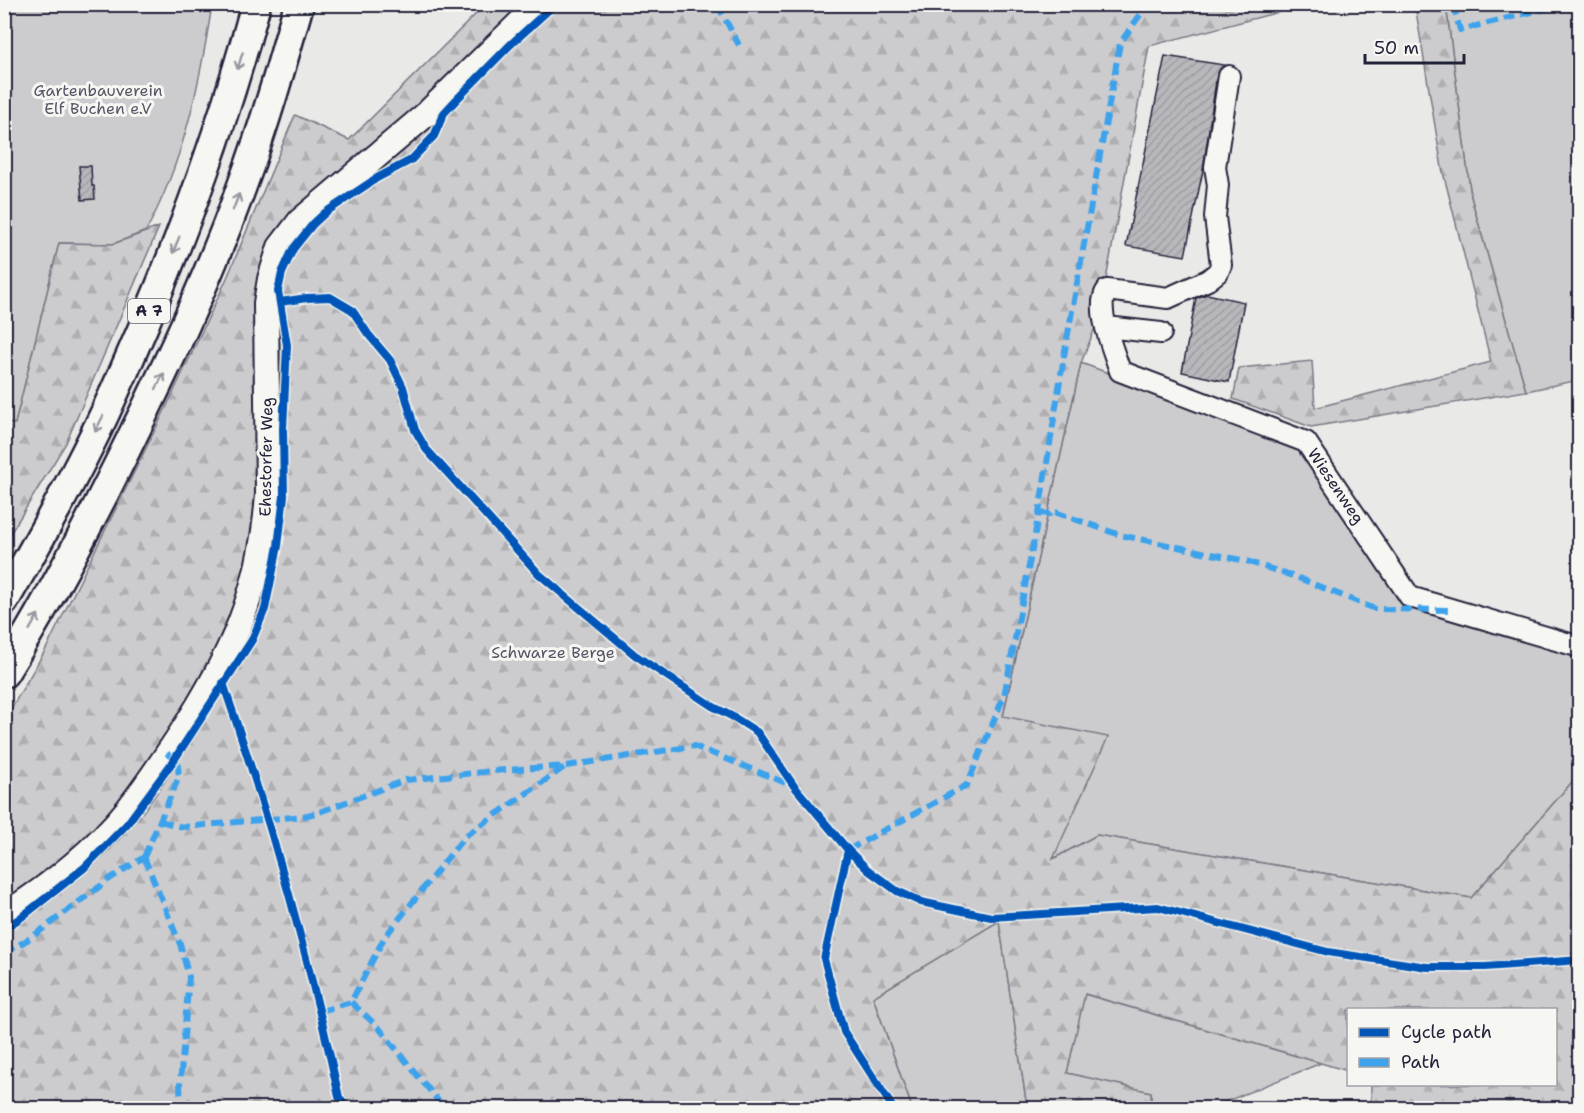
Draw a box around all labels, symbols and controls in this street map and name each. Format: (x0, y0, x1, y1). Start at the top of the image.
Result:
scale bar (1365, 27, 1464, 65)
text: 50 m (1374, 36, 1419, 60)
one-way arrow (234, 51, 245, 70)
park label: Gartenbauverein Elf Buchen e.V (33, 80, 163, 119)
one-way arrow (231, 193, 242, 211)
one-way arrow (170, 235, 181, 254)
road number: A 7 (128, 299, 170, 323)
one-way arrow (154, 372, 166, 390)
street label: Ehestorfer Weg (254, 397, 278, 517)
one-way arrow (93, 415, 105, 432)
street label: Wiesenweg (1303, 444, 1369, 528)
one-way arrow (29, 614, 40, 632)
park label: Schwarze Berge (491, 642, 615, 663)
legend (1347, 1008, 1557, 1086)
text: Cycle path (1401, 1020, 1492, 1044)
text: Path (1401, 1050, 1440, 1074)

